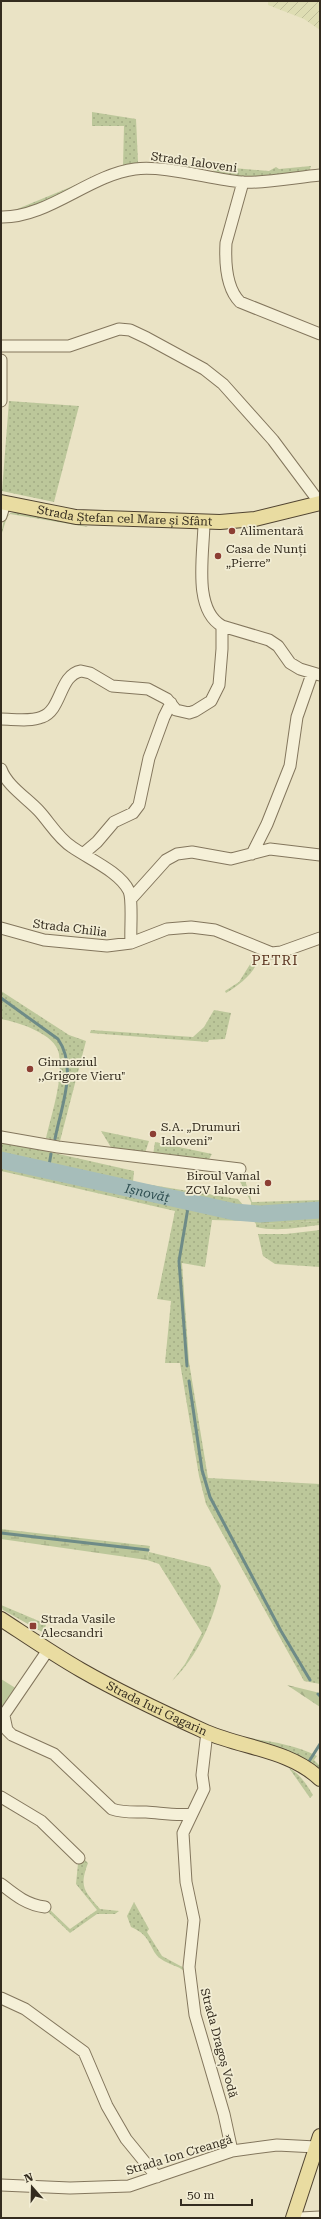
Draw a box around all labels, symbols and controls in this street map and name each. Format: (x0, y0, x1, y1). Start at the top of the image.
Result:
street label: Strada Ialoveni (150, 149, 238, 175)
street label: Strada Ștefan cel Mare și Sfânt (36, 502, 213, 529)
place label: Alimentară (240, 524, 304, 538)
marker: Alimentară (227, 526, 237, 536)
place label: Casa de Nunți „Pierre” (226, 542, 307, 570)
marker: Casa de Nunți „Pierre” (213, 551, 223, 561)
street label: Strada Chilia (32, 917, 108, 940)
district label: PETRI (251, 952, 299, 968)
place label: Gimnaziul ,,Grigore Vieru" (38, 1055, 126, 1083)
marker: Gimnaziul ,,Grigore Vieru" (25, 1064, 35, 1074)
place label: S.A. „Drumuri Ialoveni” (161, 1120, 241, 1148)
marker: S.A. „Drumuri Ialoveni” (148, 1129, 158, 1139)
place label: Biroul Vamal ZCV Ialoveni (186, 1169, 260, 1197)
marker: Biroul Vamal ZCV Ialoveni (263, 1178, 273, 1188)
water label: Ișnovăț (123, 1181, 171, 1207)
place label: Strada Vasile Alecsandri (41, 1612, 116, 1640)
marker: Strada Vasile Alecsandri (28, 1621, 38, 1631)
street label: Strada Iuri Gagarin (104, 1678, 210, 1739)
street label: Strada Dragoș Vodă (197, 1987, 240, 2100)
street label: Strada Ion Creangă (124, 2132, 234, 2178)
north arrow (12, 2167, 52, 2207)
text: N (23, 2170, 35, 2186)
scale bar (181, 2181, 252, 2207)
text: 50 m (187, 2188, 214, 2202)

